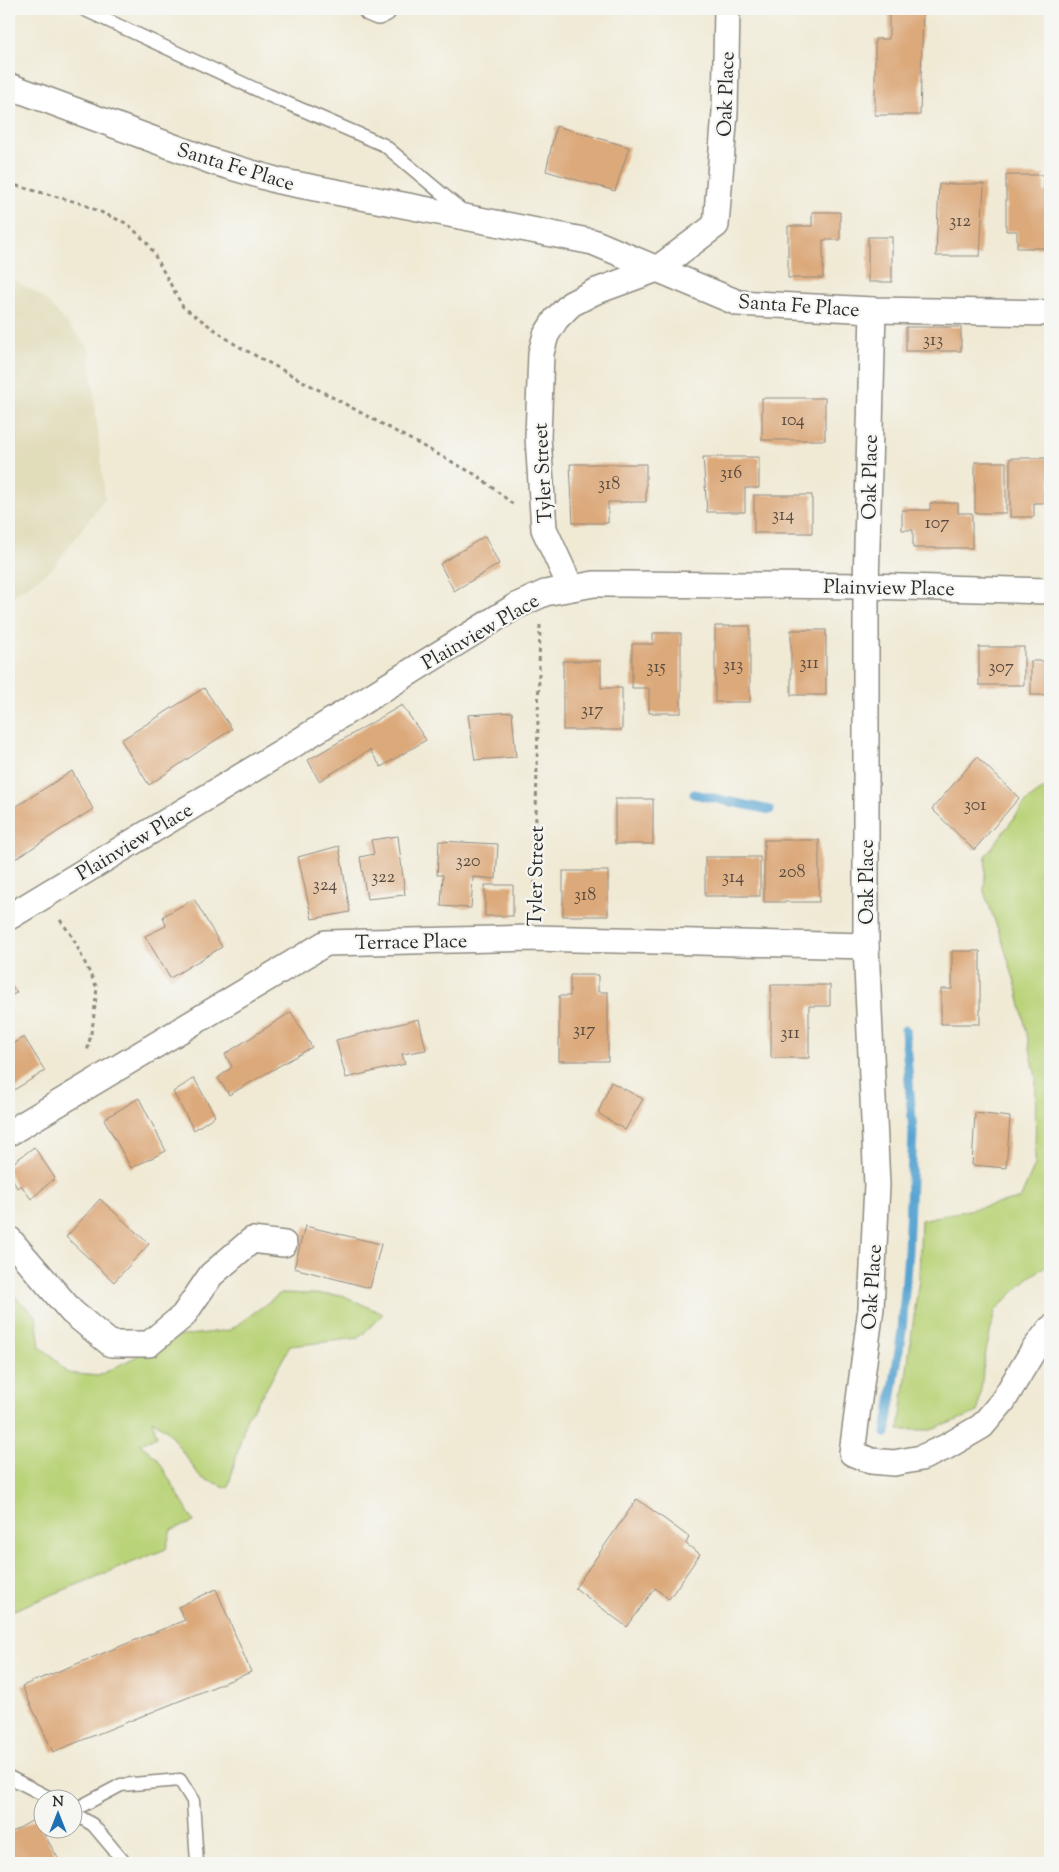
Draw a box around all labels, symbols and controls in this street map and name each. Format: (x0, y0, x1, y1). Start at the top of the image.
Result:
street label: Oak Place (712, 51, 743, 137)
street label: Santa Fe Place (173, 137, 298, 200)
house number: 312 (949, 209, 971, 235)
street label: Santa Fe Place (737, 289, 860, 326)
house number: 313 (923, 328, 943, 354)
house number: 104 (781, 408, 805, 434)
street label: Tyler Street (527, 422, 562, 524)
street label: Oak Place (856, 434, 887, 520)
house number: 316 (720, 461, 742, 487)
house number: 318 (598, 472, 620, 498)
house number: 314 (772, 503, 794, 529)
house number: 107 (925, 511, 949, 537)
street label: Plainview Place (823, 574, 955, 605)
street label: Plainview Place (417, 588, 545, 679)
house number: 311 (799, 651, 819, 677)
house number: 313 (723, 653, 743, 679)
house number: 315 (646, 655, 666, 681)
house number: 307 (988, 655, 1014, 681)
house number: 317 (581, 698, 603, 724)
house number: 301 (964, 793, 986, 819)
street label: Plainview Place (71, 797, 199, 889)
street label: Tyler Street (522, 826, 553, 926)
street label: Oak Place (854, 839, 883, 925)
house number: 320 (455, 849, 481, 875)
house number: 208 (779, 860, 805, 886)
house number: 322 (371, 865, 396, 891)
house number: 314 (722, 865, 744, 891)
house number: 324 (313, 873, 337, 899)
house number: 318 (574, 883, 596, 909)
street label: Terrace Place (355, 928, 467, 959)
house number: 317 (573, 1018, 595, 1044)
house number: 311 (780, 1021, 800, 1047)
street label: Oak Place (856, 1243, 891, 1331)
north arrow (32, 1790, 82, 1840)
text: N (52, 1793, 64, 1813)

